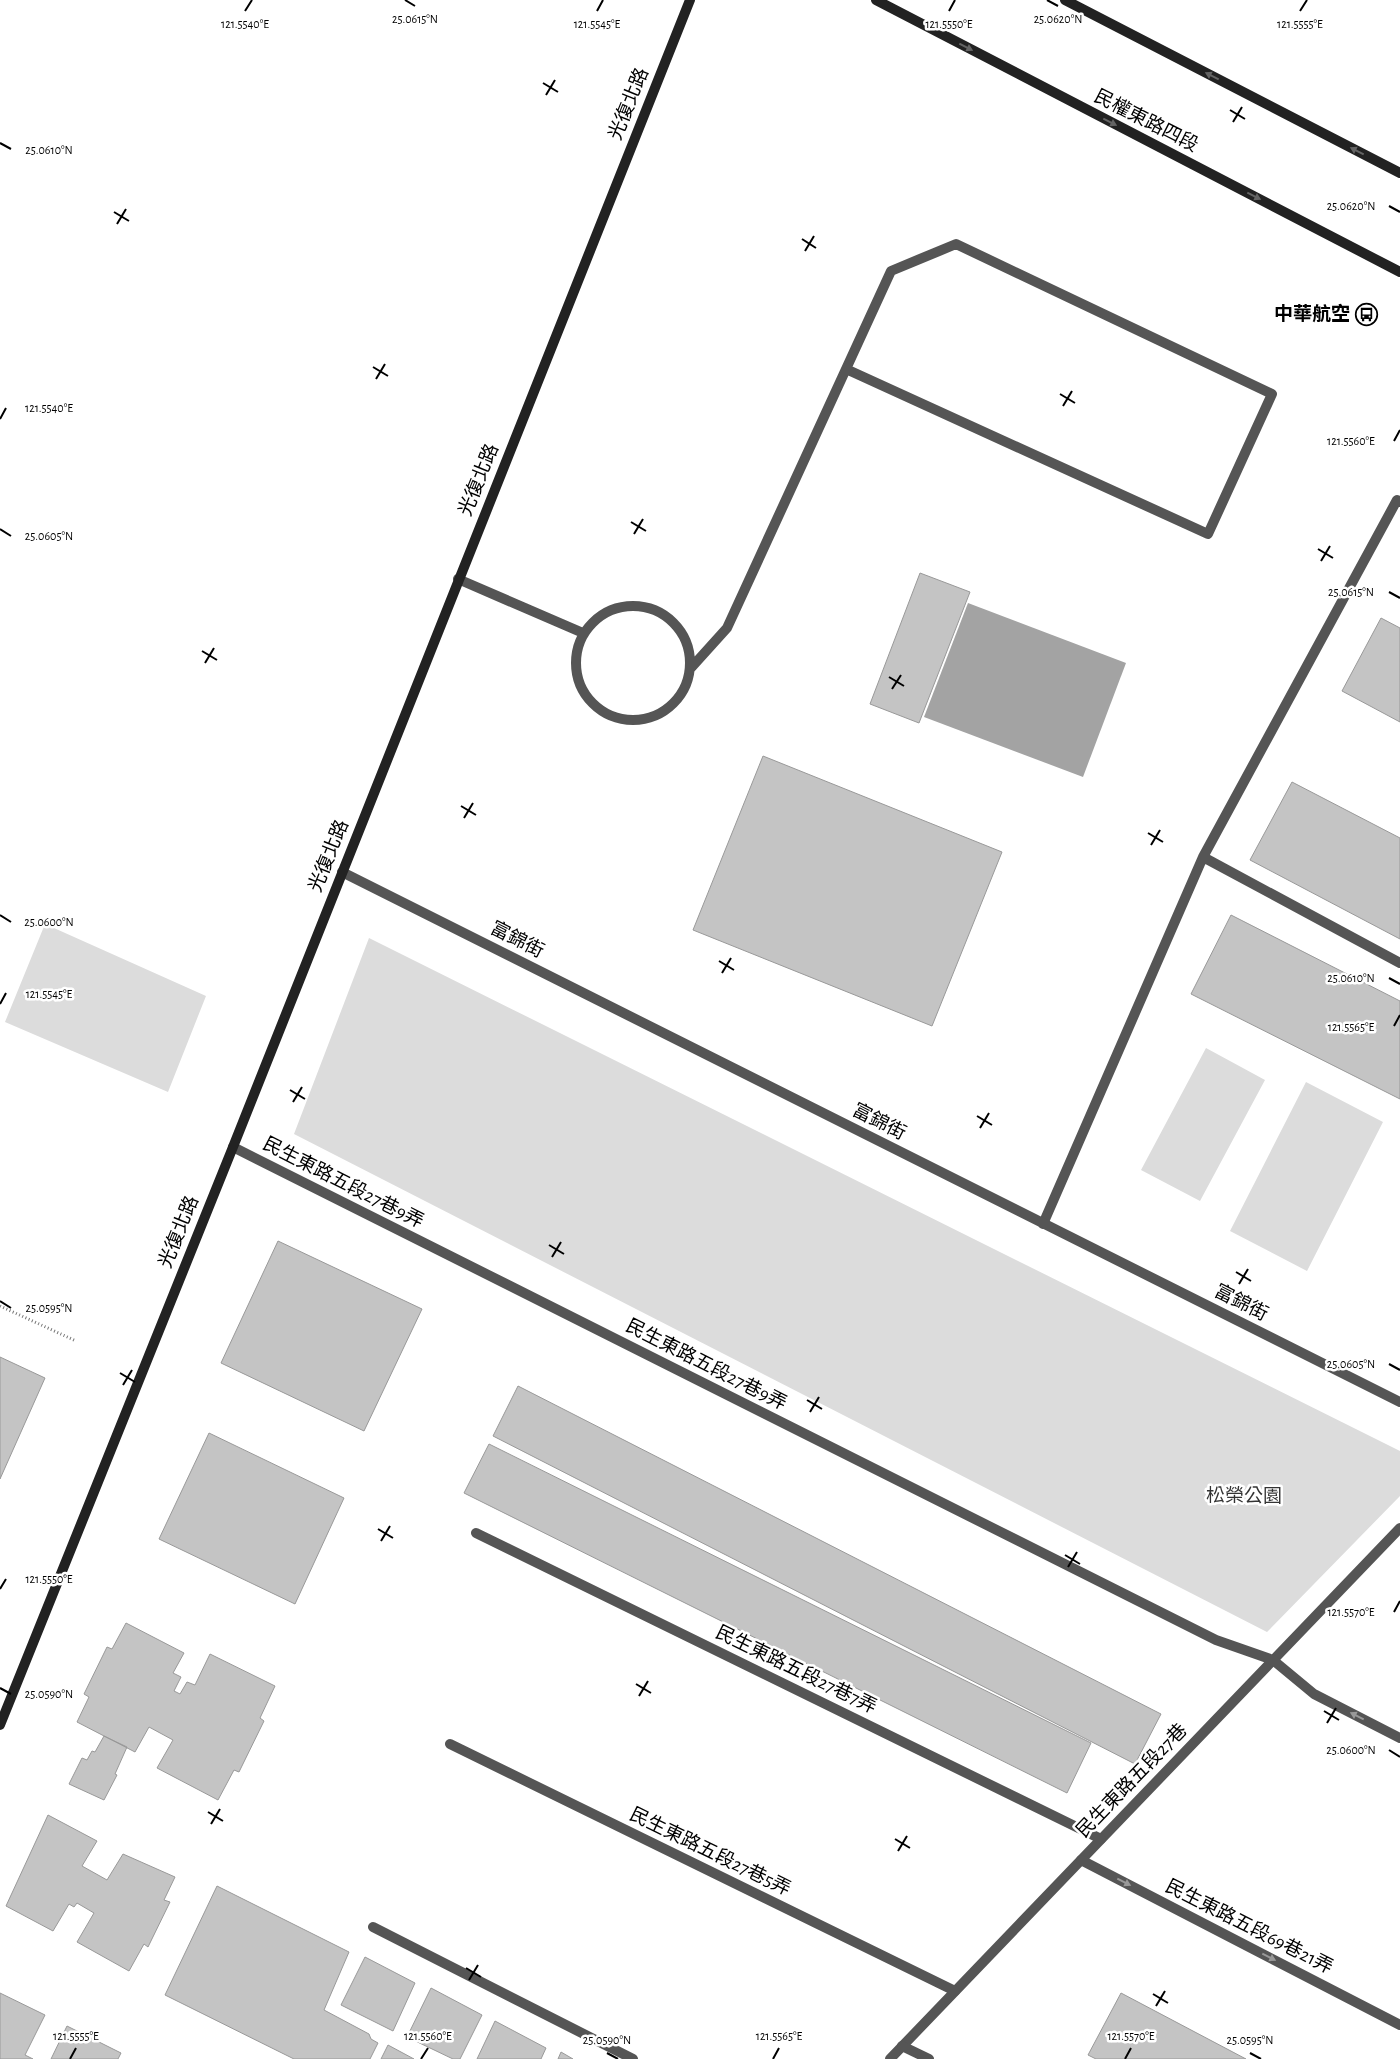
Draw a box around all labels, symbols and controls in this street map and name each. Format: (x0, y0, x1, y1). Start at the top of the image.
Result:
text: 25.0615°N (392, 13, 438, 25)
text: 25.0620°N (1034, 13, 1082, 25)
text: 121.5540°E (221, 18, 269, 30)
text: 121.5545°E (574, 18, 621, 30)
text: 121.5550°E (925, 18, 973, 30)
text: 121.5555°E (1277, 18, 1323, 30)
one-way arrow (958, 43, 973, 51)
street label: 光復北路 (605, 65, 652, 143)
one-way arrow (1205, 72, 1220, 80)
street label: 民權東路四段 (1091, 85, 1202, 155)
one-way arrow (1103, 118, 1117, 126)
text: 25.0610°N (25, 144, 73, 156)
one-way arrow (1349, 147, 1364, 155)
one-way arrow (1247, 192, 1261, 201)
text: 25.0620°N (1327, 200, 1375, 212)
bus stop icon: 中華航空 (1354, 302, 1378, 326)
place label: 中華航空 (1274, 303, 1350, 324)
text: 121.5540°E (25, 402, 73, 414)
text: 121.5560°E (1327, 435, 1375, 447)
street label: 光復北路 (455, 441, 502, 519)
text: 25.0605°N (25, 530, 73, 542)
text: 25.0615°N (1328, 586, 1374, 598)
street label: 光復北路 (305, 817, 352, 895)
text: 25.0600°N (24, 916, 74, 928)
street label: 富錦街 (487, 917, 548, 961)
text: 25.0610°N (1327, 972, 1375, 984)
text: 121.5545°E (26, 988, 73, 1000)
text: 121.5565°E (1328, 1021, 1374, 1033)
street label: 富錦街 (849, 1099, 910, 1143)
street label: 民生東路五段27巷9弄 (260, 1132, 427, 1232)
street label: 光復北路 (155, 1193, 202, 1271)
street label: 富錦街 (1211, 1280, 1272, 1324)
text: 25.0595°N (26, 1302, 72, 1314)
street label: 民生東路五段27巷9弄 (623, 1314, 790, 1414)
text: 25.0605°N (1327, 1358, 1375, 1370)
park label: 松榮公園 (1206, 1486, 1282, 1506)
text: 121.5550°E (25, 1573, 73, 1585)
text: 121.5570°E (1327, 1606, 1375, 1618)
street label: 民生東路五段27巷7弄 (713, 1621, 880, 1717)
text: 25.0590°N (25, 1688, 73, 1700)
one-way arrow (1349, 1712, 1364, 1720)
street label: 民生東路五段27巷 (1072, 1719, 1191, 1841)
text: 25.0600°N (1326, 1744, 1376, 1756)
street label: 民生東路五段27巷5弄 (627, 1803, 794, 1899)
street label: 民生東路五段69巷21弄 (1162, 1875, 1337, 1977)
one-way arrow (1117, 1878, 1132, 1886)
one-way arrow (1262, 1953, 1276, 1961)
text: 121.5555°E (53, 2030, 99, 2042)
text: 121.5560°E (404, 2030, 452, 2042)
text: 121.5565°E (756, 2030, 802, 2042)
text: 121.5570°E (1107, 2030, 1155, 2042)
text: 25.0590°N (583, 2034, 631, 2046)
text: 25.0595°N (1227, 2034, 1273, 2046)

